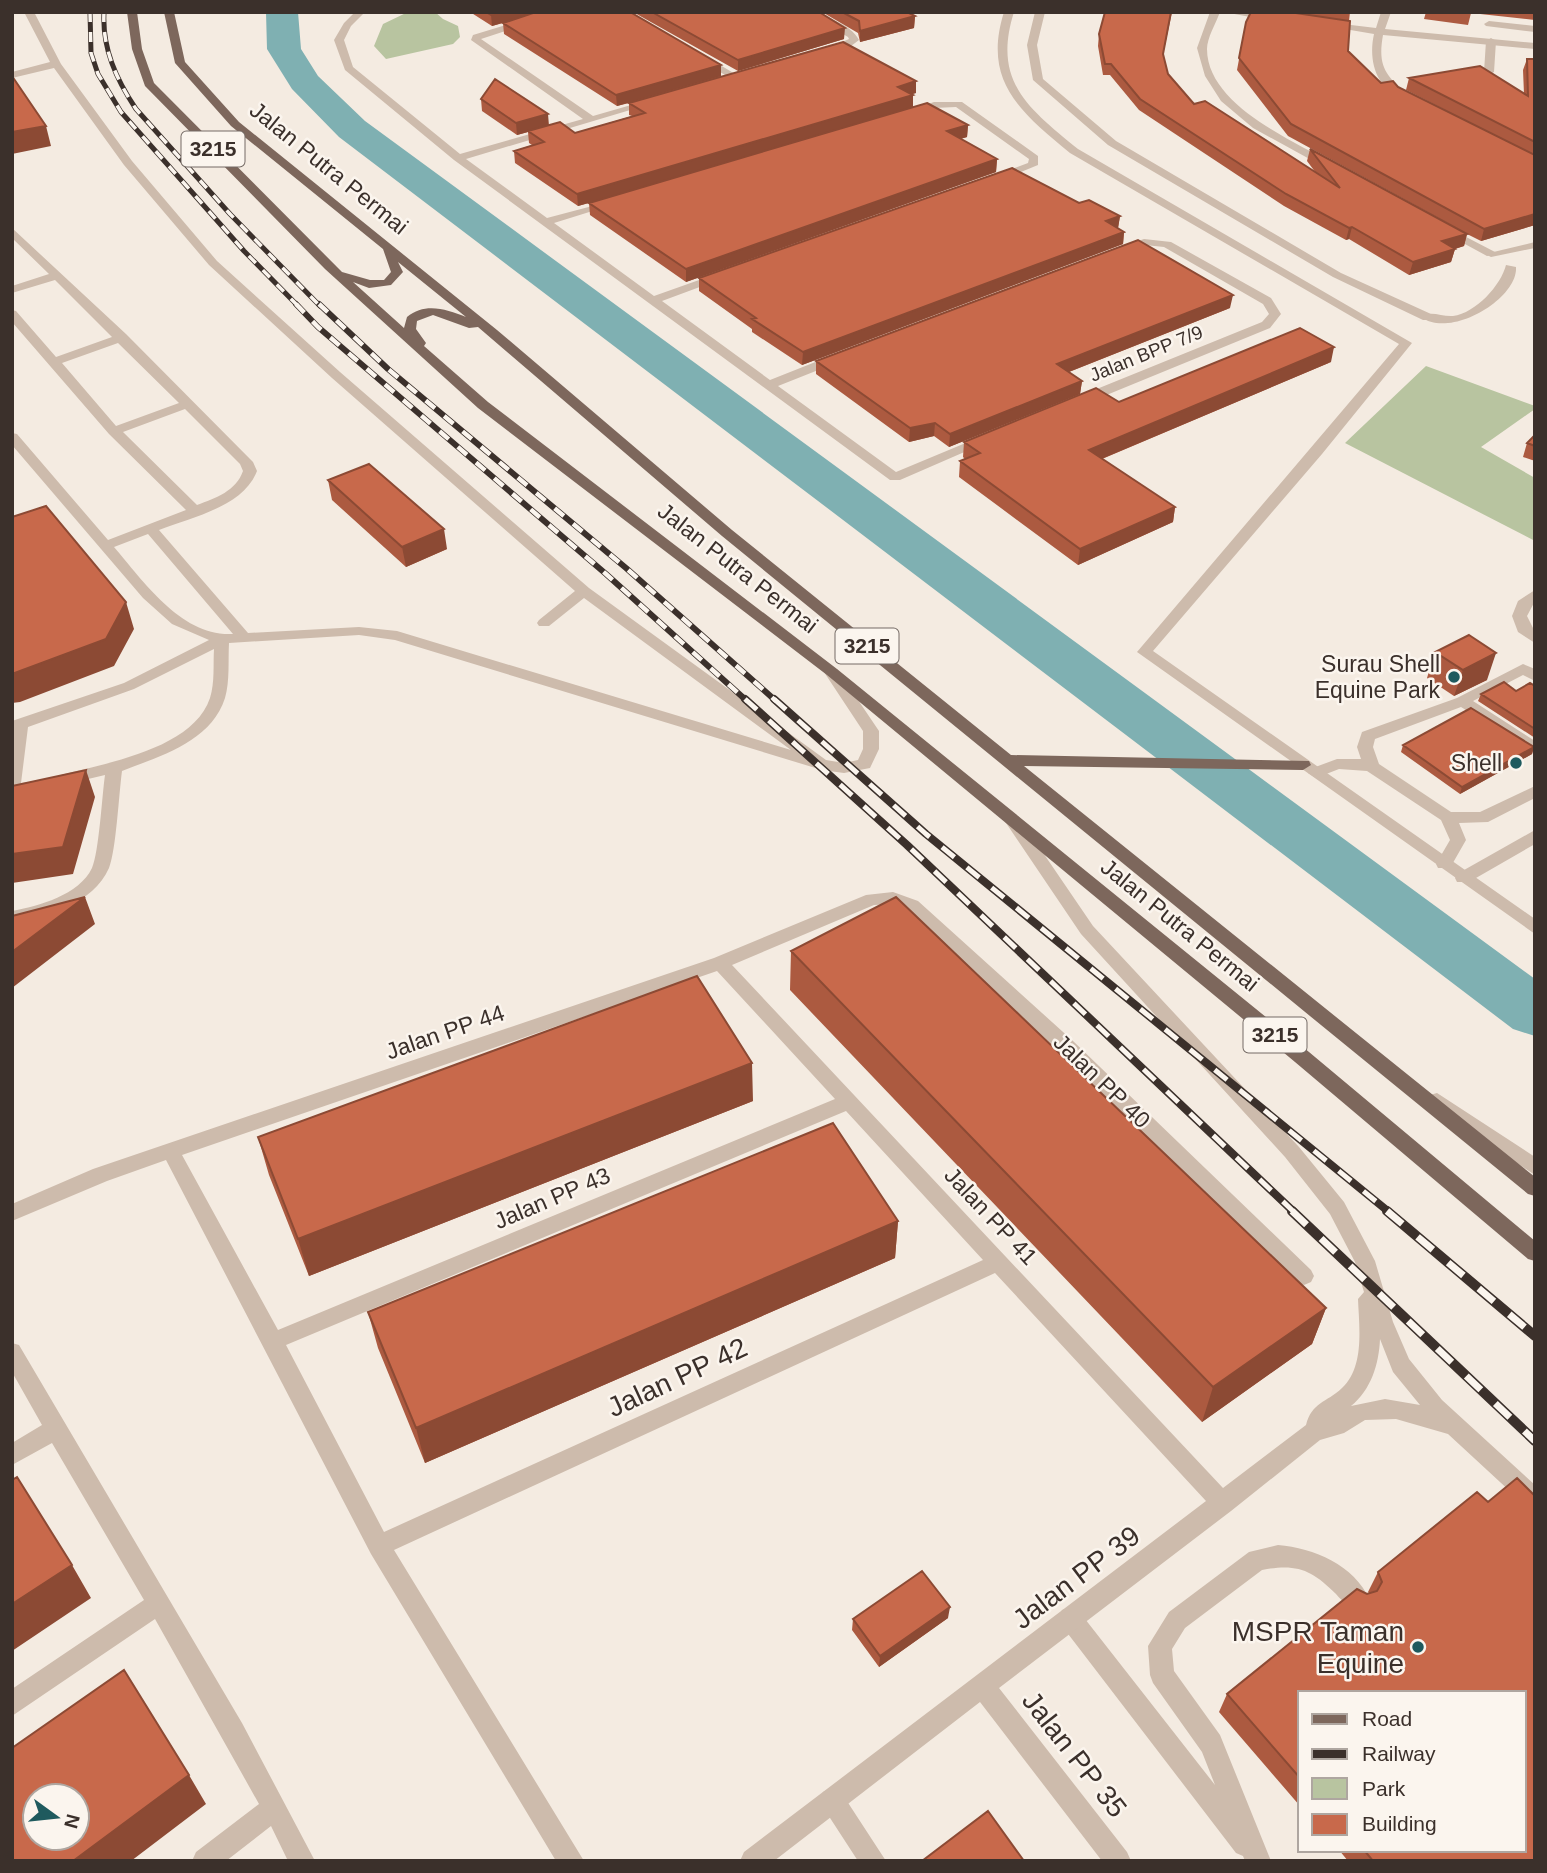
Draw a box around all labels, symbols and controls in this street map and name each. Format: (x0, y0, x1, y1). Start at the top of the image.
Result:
street label: Jalan Putra Permai (245, 96, 413, 240)
road number: 3215 (182, 132, 244, 166)
street label: Jalan BPP 7/9 (1087, 321, 1206, 386)
street label: Jalan Putra Permai (653, 498, 823, 638)
road number: 3215 (836, 628, 898, 664)
place label: Surau Shell Equine Park (1315, 651, 1440, 703)
marker: Surau Shell Equine Park (1446, 669, 1462, 685)
place label: Shell (1451, 750, 1502, 776)
marker: Shell (1508, 755, 1524, 771)
street label: Jalan Putra Permai (1096, 853, 1264, 997)
street label: Jalan PP 44 (382, 1000, 508, 1064)
road number: 3215 (1244, 1018, 1306, 1052)
street label: Jalan PP 40 (1049, 1029, 1155, 1133)
street label: Jalan PP 43 (490, 1162, 614, 1234)
street label: Jalan PP 41 (939, 1162, 1043, 1270)
street label: Jalan PP 42 (602, 1332, 752, 1423)
street label: Jalan PP 39 (1007, 1520, 1146, 1635)
place label: MSPR Taman Equine (1232, 1616, 1404, 1679)
marker: MSPR Taman Equine (1410, 1639, 1426, 1655)
street label: Jalan PP 35 (1016, 1685, 1133, 1823)
legend (1298, 1691, 1526, 1852)
text: Road (1362, 1707, 1412, 1730)
text: Railway (1362, 1742, 1436, 1765)
text: Park (1362, 1777, 1406, 1800)
north arrow (21, 1782, 91, 1852)
text: N (60, 1812, 84, 1831)
text: Building (1362, 1812, 1437, 1835)

